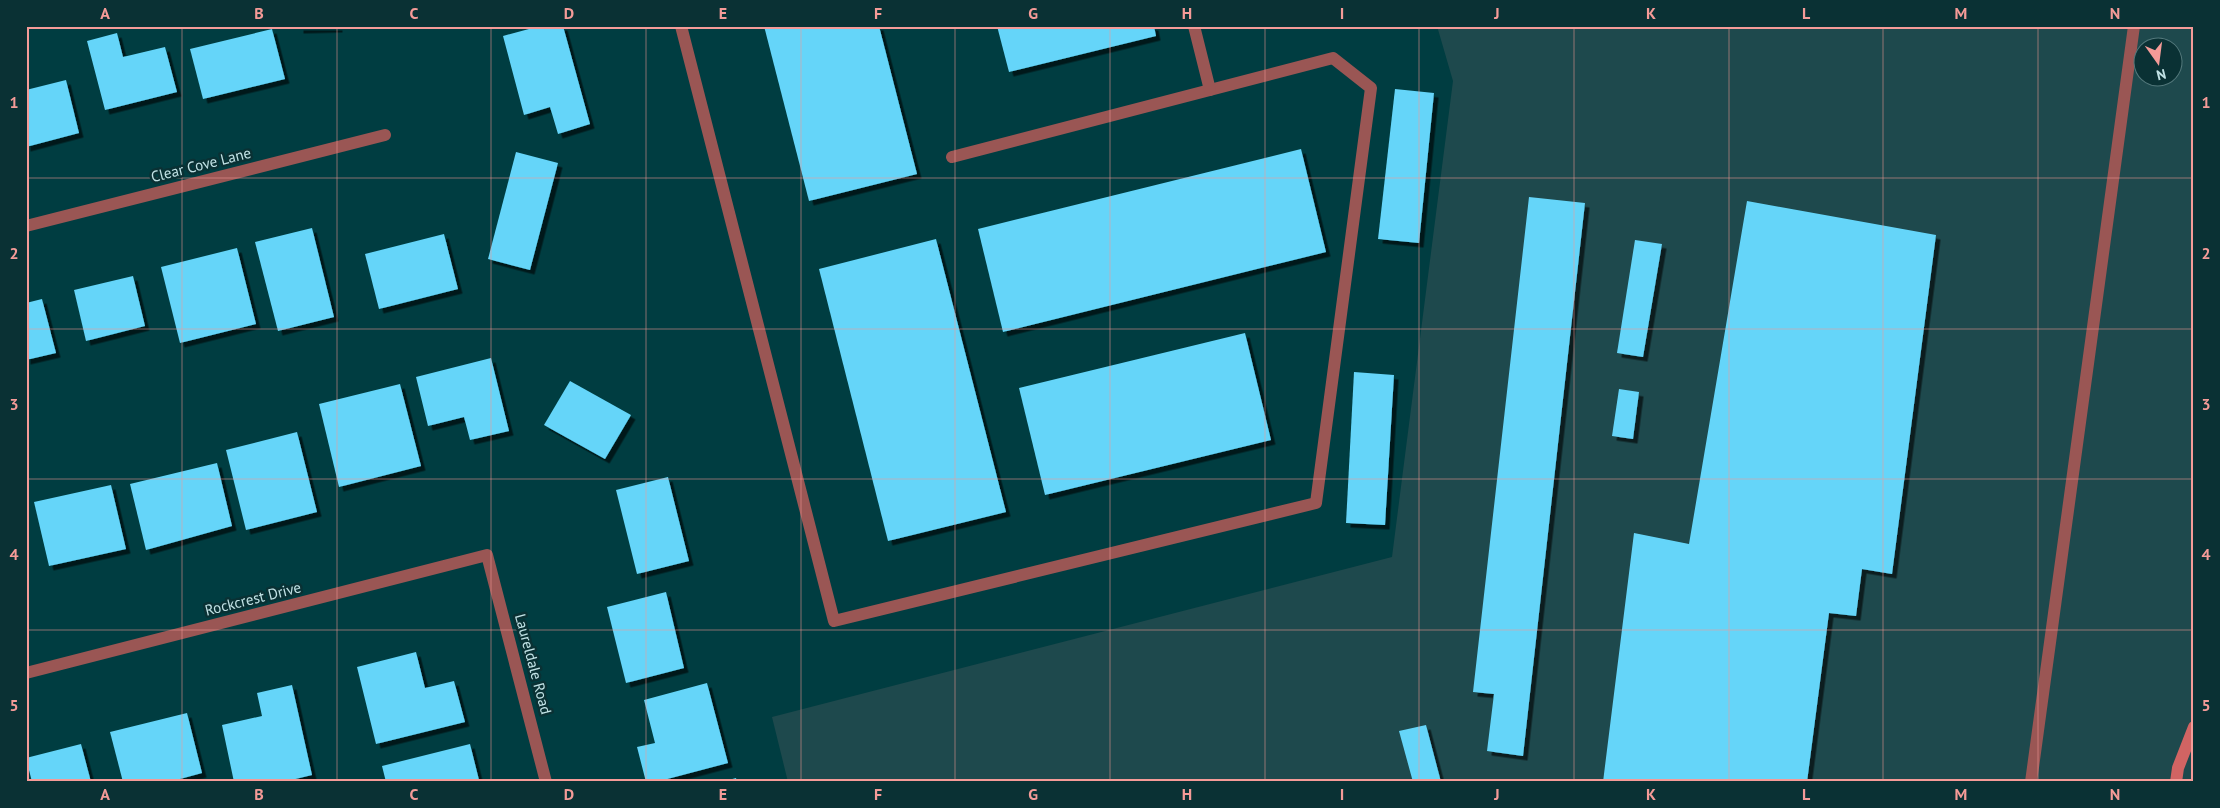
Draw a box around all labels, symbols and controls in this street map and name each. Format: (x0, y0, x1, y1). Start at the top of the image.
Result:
text: A (100, 3, 110, 23)
text: B (254, 3, 264, 23)
text: C (410, 3, 419, 23)
text: D (564, 3, 574, 23)
text: E (719, 3, 727, 23)
text: F (874, 3, 882, 23)
text: G (1028, 3, 1038, 23)
text: H (1182, 3, 1192, 23)
text: I (1340, 3, 1344, 23)
text: J (1493, 3, 1500, 23)
text: K (1646, 3, 1656, 23)
text: L (1802, 3, 1811, 23)
text: M (1955, 3, 1967, 23)
text: N (2110, 3, 2120, 23)
north arrow (2132, 38, 2182, 88)
text: N (2155, 65, 2168, 84)
text: 1 (9, 92, 19, 112)
text: 1 (2201, 92, 2211, 112)
street label: Clear Cove Lane (149, 143, 253, 186)
text: 2 (9, 243, 19, 263)
text: 2 (2201, 243, 2211, 263)
text: 3 (9, 394, 19, 414)
text: 3 (2201, 394, 2211, 414)
text: 4 (9, 544, 19, 564)
text: 4 (2201, 544, 2211, 564)
street label: Rockcrest Drive (203, 577, 303, 620)
street label: Laureldale Road (511, 611, 556, 716)
text: 5 (9, 695, 19, 715)
text: 5 (2201, 695, 2211, 715)
text: A (100, 784, 110, 804)
text: B (254, 784, 264, 804)
text: C (410, 784, 419, 804)
text: D (564, 784, 574, 804)
text: E (719, 784, 727, 804)
text: F (874, 784, 882, 804)
text: G (1028, 784, 1038, 804)
text: H (1182, 784, 1192, 804)
text: I (1340, 784, 1344, 804)
text: J (1493, 784, 1500, 804)
text: K (1646, 784, 1656, 804)
text: L (1802, 784, 1811, 804)
text: M (1955, 784, 1967, 804)
text: N (2110, 784, 2120, 804)

